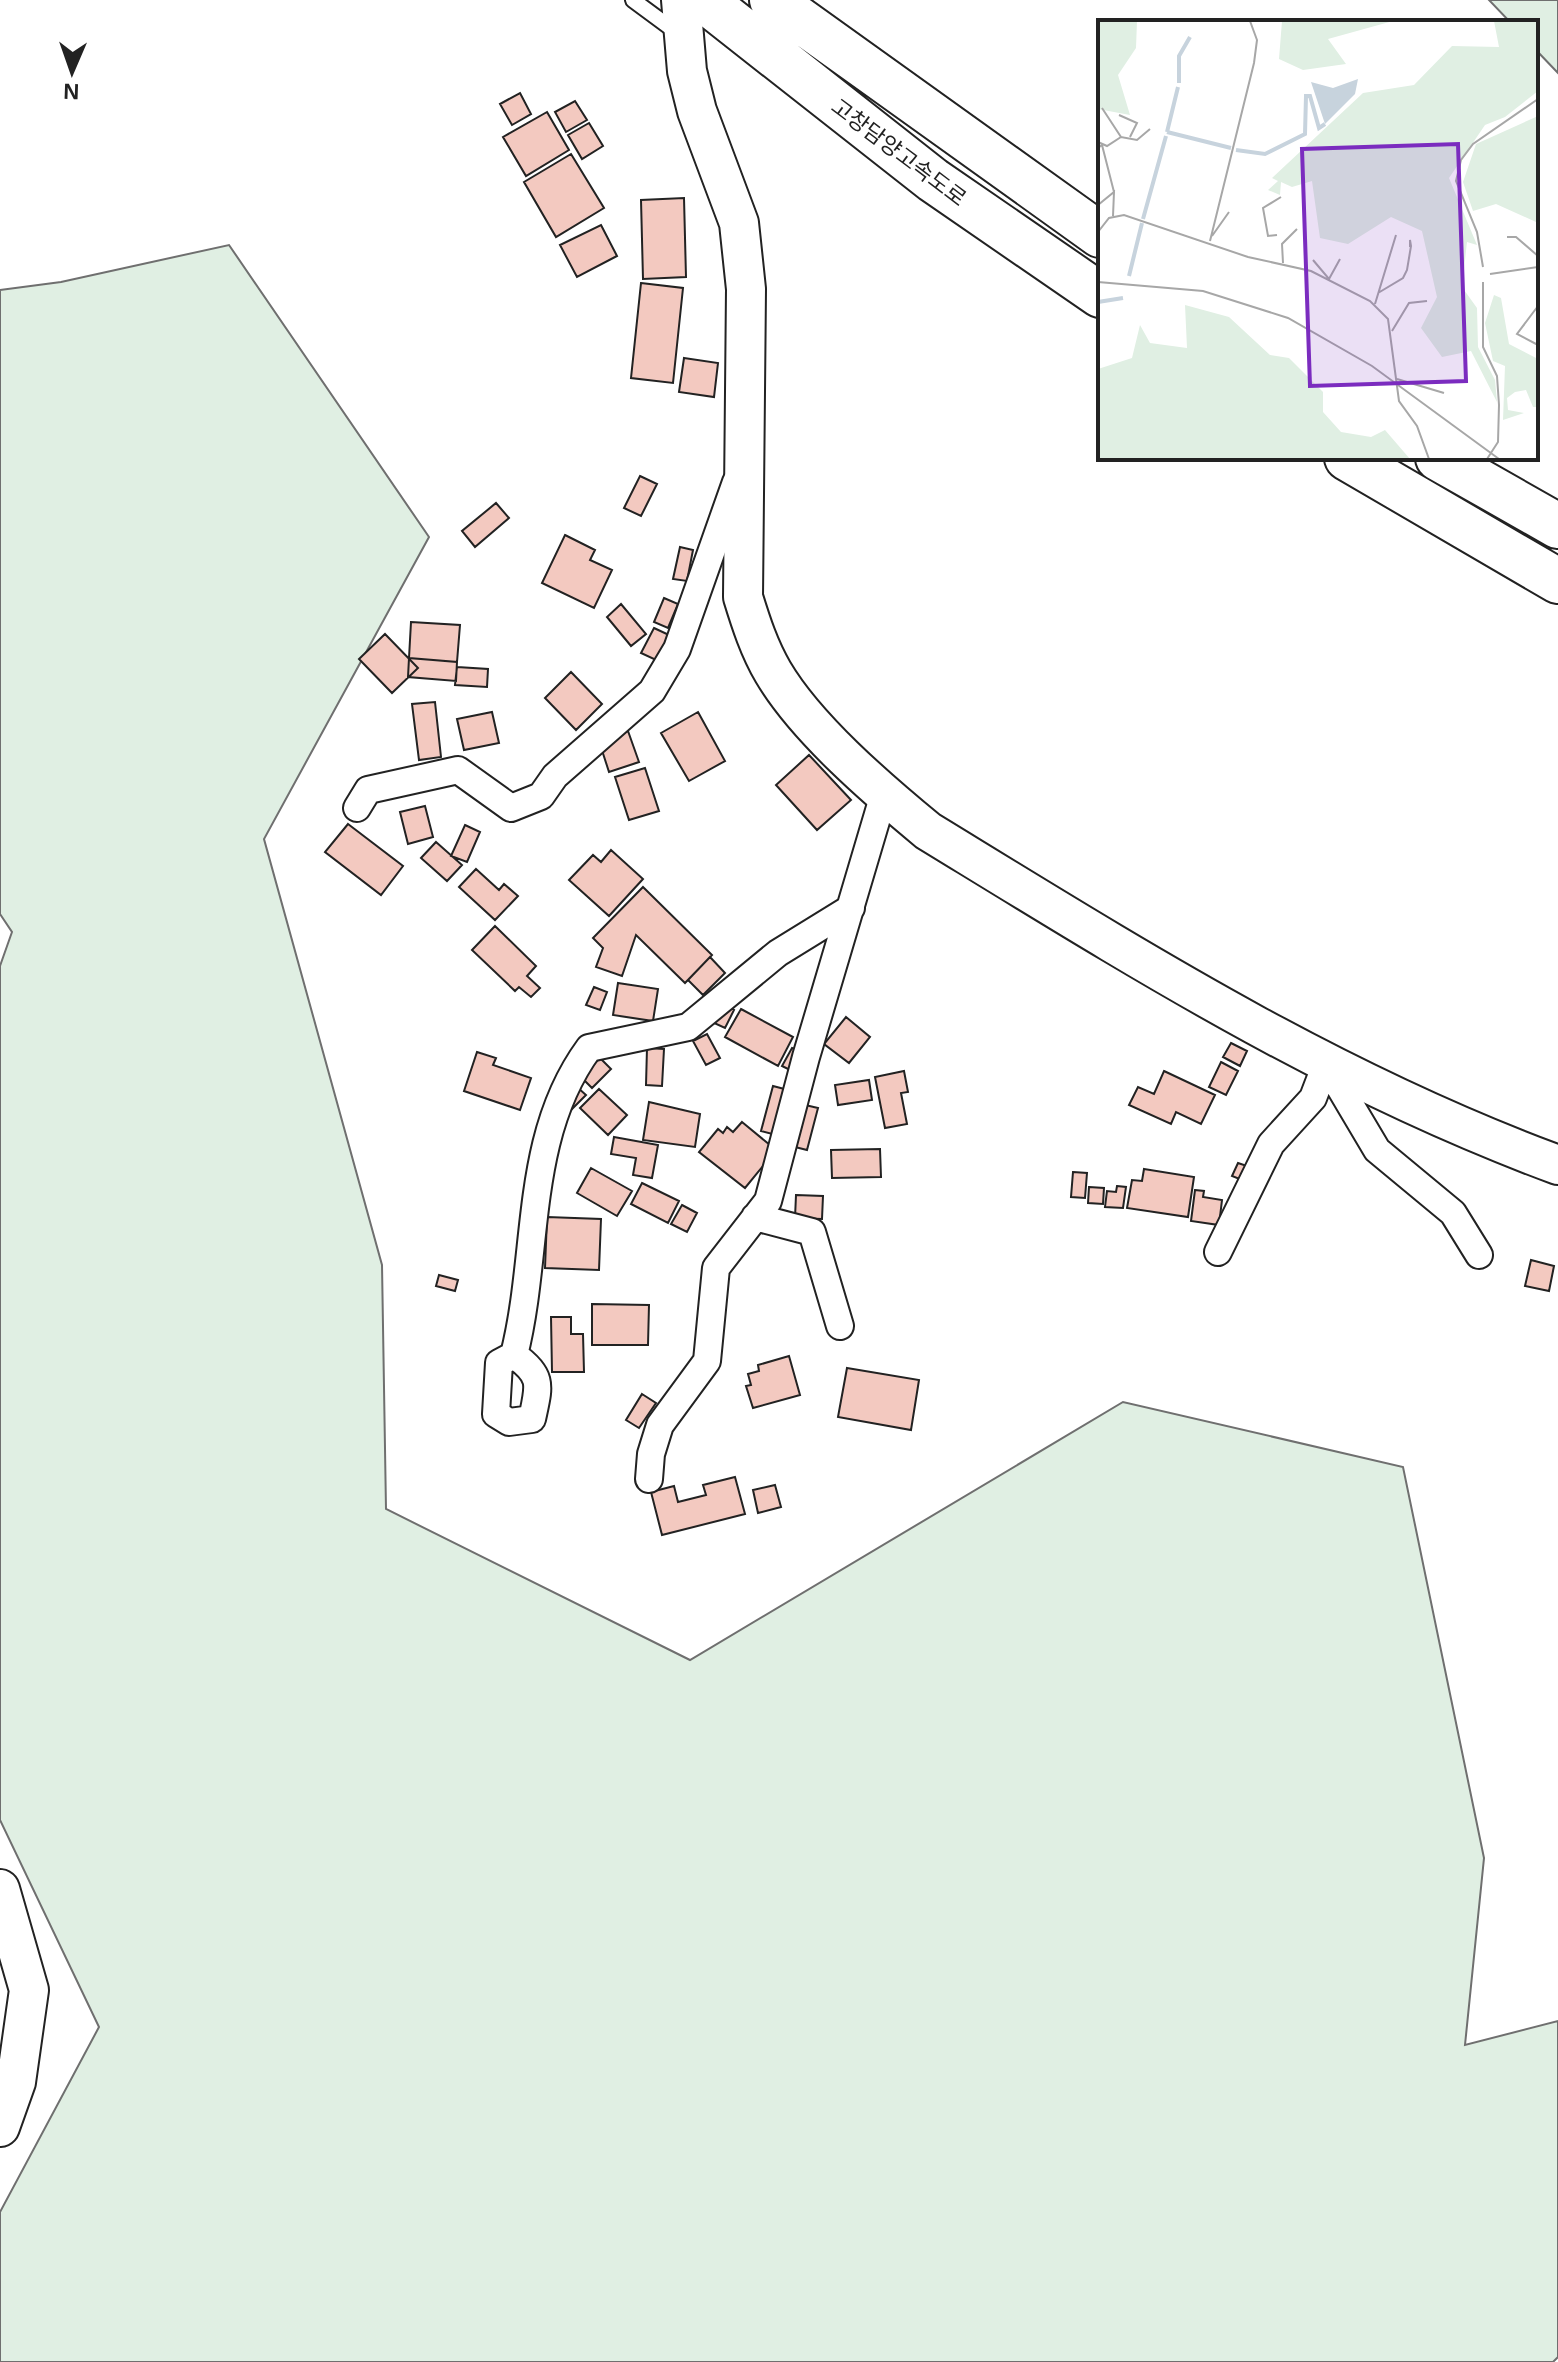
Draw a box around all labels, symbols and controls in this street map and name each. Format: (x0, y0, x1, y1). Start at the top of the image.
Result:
inset map (1098, 20, 1538, 460)
north arrow (32, 32, 112, 112)
text: N (63, 79, 80, 104)
street label: 고창담양고속도로 (827, 94, 971, 211)

